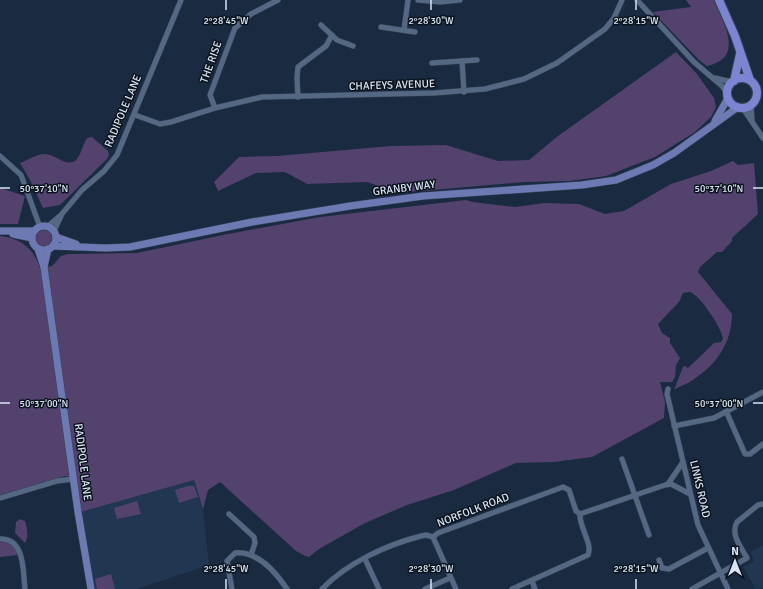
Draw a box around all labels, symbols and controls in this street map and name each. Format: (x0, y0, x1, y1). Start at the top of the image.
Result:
text: 2°28'45"W (203, 15, 249, 27)
text: 2°28'30"W (408, 15, 454, 27)
text: 2°28'15"W (613, 15, 659, 27)
street label: THE RISE (197, 39, 225, 85)
street label: RADIPOLE LANE (102, 73, 144, 149)
street label: CHAFEYS AVENUE (349, 77, 435, 93)
street label: GRANBY WAY (372, 178, 436, 198)
text: 50°37'10"N (20, 183, 68, 195)
text: 50°37'10"N (695, 183, 743, 195)
text: 50°37'00"N (20, 398, 68, 410)
text: 50°37'00"N (695, 398, 743, 410)
street label: RADIPOLE LANE (72, 423, 94, 501)
street label: LINKS ROAD (687, 459, 713, 519)
street label: NORFOLK ROAD (435, 490, 511, 530)
north arrow (715, 541, 755, 581)
text: N (731, 545, 739, 558)
text: 2°28'45"W (203, 563, 249, 575)
text: 2°28'30"W (408, 563, 454, 575)
text: 2°28'15"W (613, 563, 659, 575)

